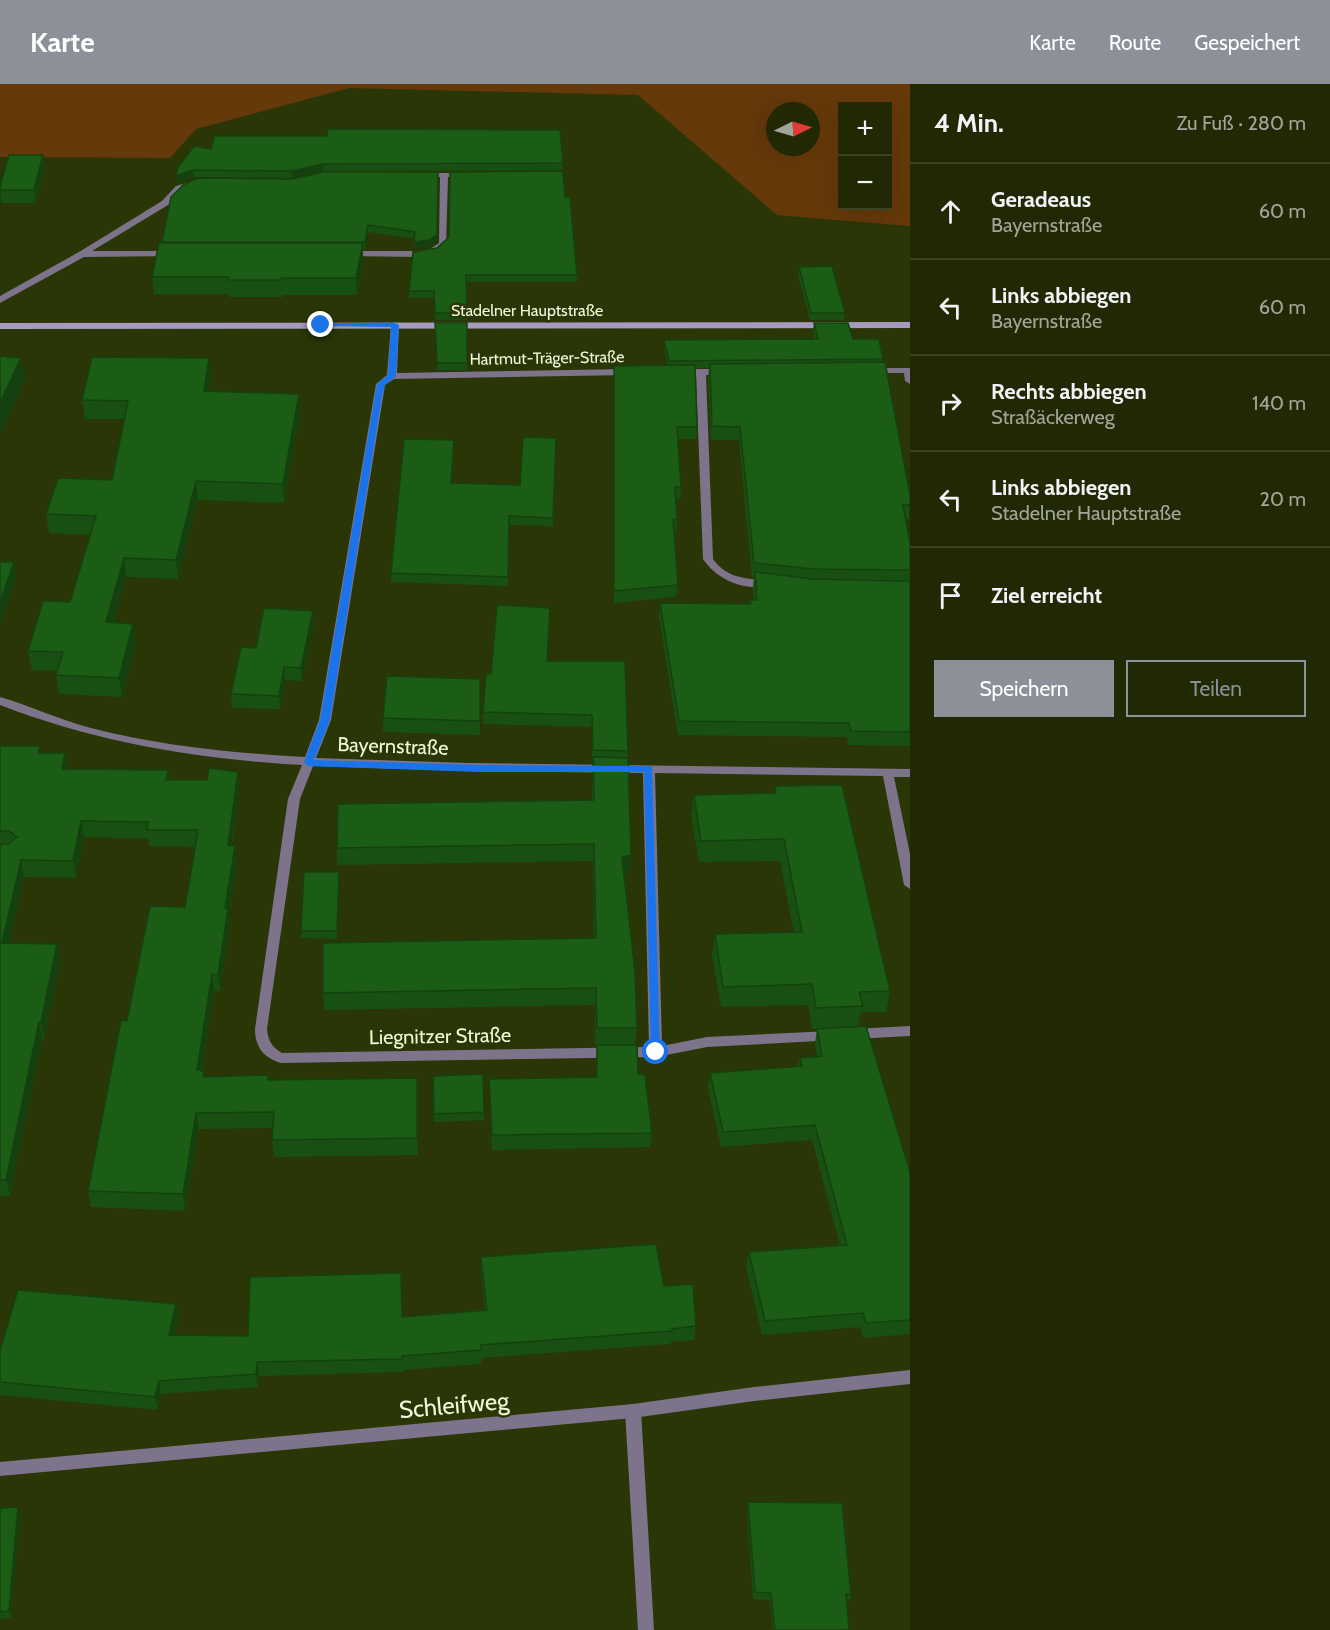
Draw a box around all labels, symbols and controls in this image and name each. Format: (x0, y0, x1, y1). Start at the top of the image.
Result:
text: Karte (30, 25, 95, 59)
text: Karte (1029, 30, 1076, 55)
text: Route (1109, 30, 1161, 55)
text: Gespeichert (1194, 30, 1300, 55)
north arrow (766, 102, 820, 156)
map controls (838, 102, 892, 210)
button: + (838, 102, 892, 156)
text: 4 Min. (934, 107, 1004, 139)
text: Zu Fuß · 280 m (1177, 111, 1306, 135)
button: − (838, 156, 892, 210)
text: Geradeaus (991, 186, 1091, 213)
icon: ahead (934, 195, 967, 228)
text: 60 m (1259, 199, 1306, 223)
text: Bayernstraße (991, 213, 1102, 237)
text: Links abbiegen (991, 282, 1131, 309)
icon: left (934, 291, 967, 324)
text: 60 m (1259, 295, 1306, 319)
street label: Stadelner Hauptstraße (451, 301, 603, 320)
text: Bayernstraße (991, 309, 1102, 333)
route end (307, 311, 333, 337)
street label: Hartmut-Träger-Straße (469, 347, 625, 369)
text: Rechts abbiegen (991, 378, 1147, 405)
icon: right (934, 387, 967, 420)
text: 140 m (1252, 391, 1306, 415)
text: Straßäckerweg (991, 405, 1115, 429)
text: Links abbiegen (991, 474, 1131, 501)
icon: left (934, 483, 967, 516)
text: 20 m (1260, 487, 1306, 511)
text: Stadelner Hauptstraße (991, 501, 1181, 525)
icon: arrive (934, 579, 967, 612)
text: Ziel erreicht (991, 582, 1102, 609)
button: Speichern (934, 660, 1114, 717)
button: Teilen (1126, 660, 1306, 717)
street label: Bayernstraße (337, 732, 449, 760)
street label: Liegnitzer Straße (369, 1023, 511, 1049)
route start (642, 1038, 668, 1064)
street label: Schleifweg (398, 1386, 511, 1424)

